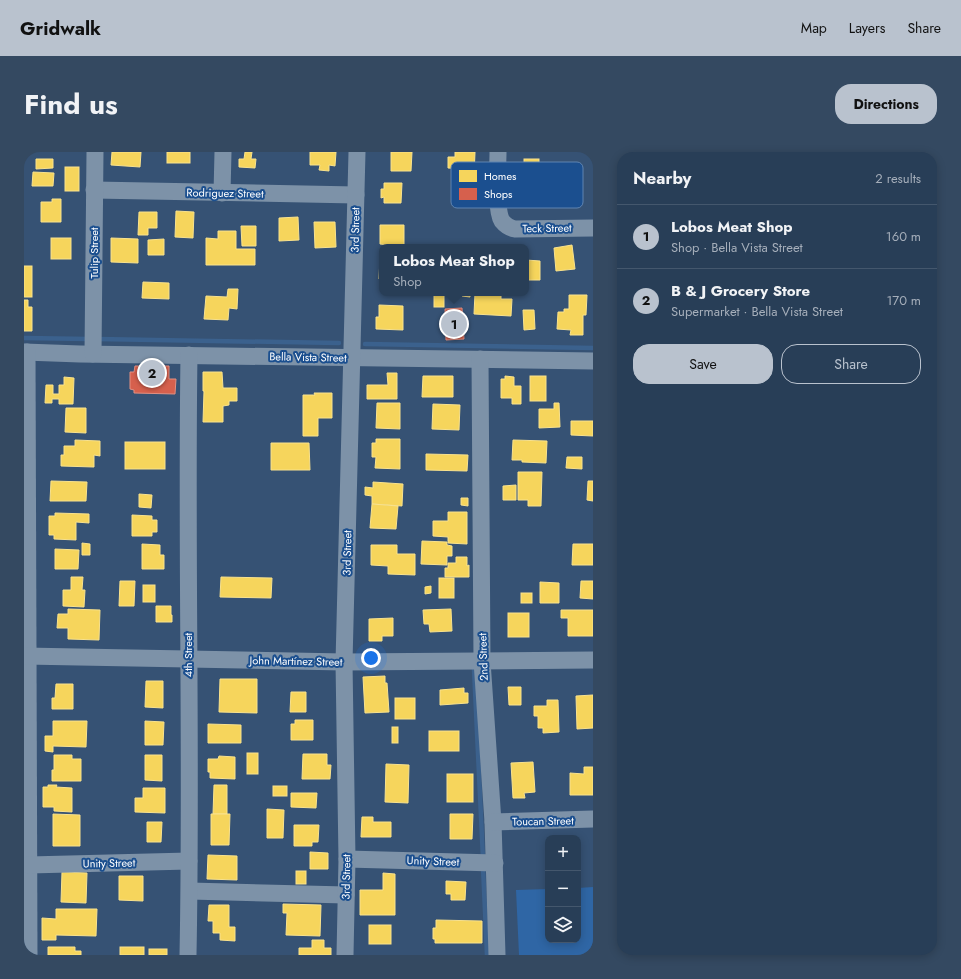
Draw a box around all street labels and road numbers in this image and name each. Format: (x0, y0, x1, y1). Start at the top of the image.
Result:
street label: Rodriguez Street (186, 184, 264, 202)
street label: 3rd Street (347, 207, 363, 253)
street label: Teck Street (522, 220, 572, 236)
street label: Tulip Street (86, 227, 102, 279)
street label: Bella Vista Street (269, 348, 347, 366)
street label: 3rd Street (339, 530, 355, 576)
street label: 4th Street (180, 632, 196, 677)
street label: 2nd Street (474, 632, 492, 681)
street label: John Martínez Street (247, 652, 343, 670)
street label: Toucan Street (512, 812, 574, 830)
street label: Unity Street (406, 852, 460, 870)
street label: 3rd Street (338, 854, 354, 900)
street label: Unity Street (83, 855, 136, 871)

